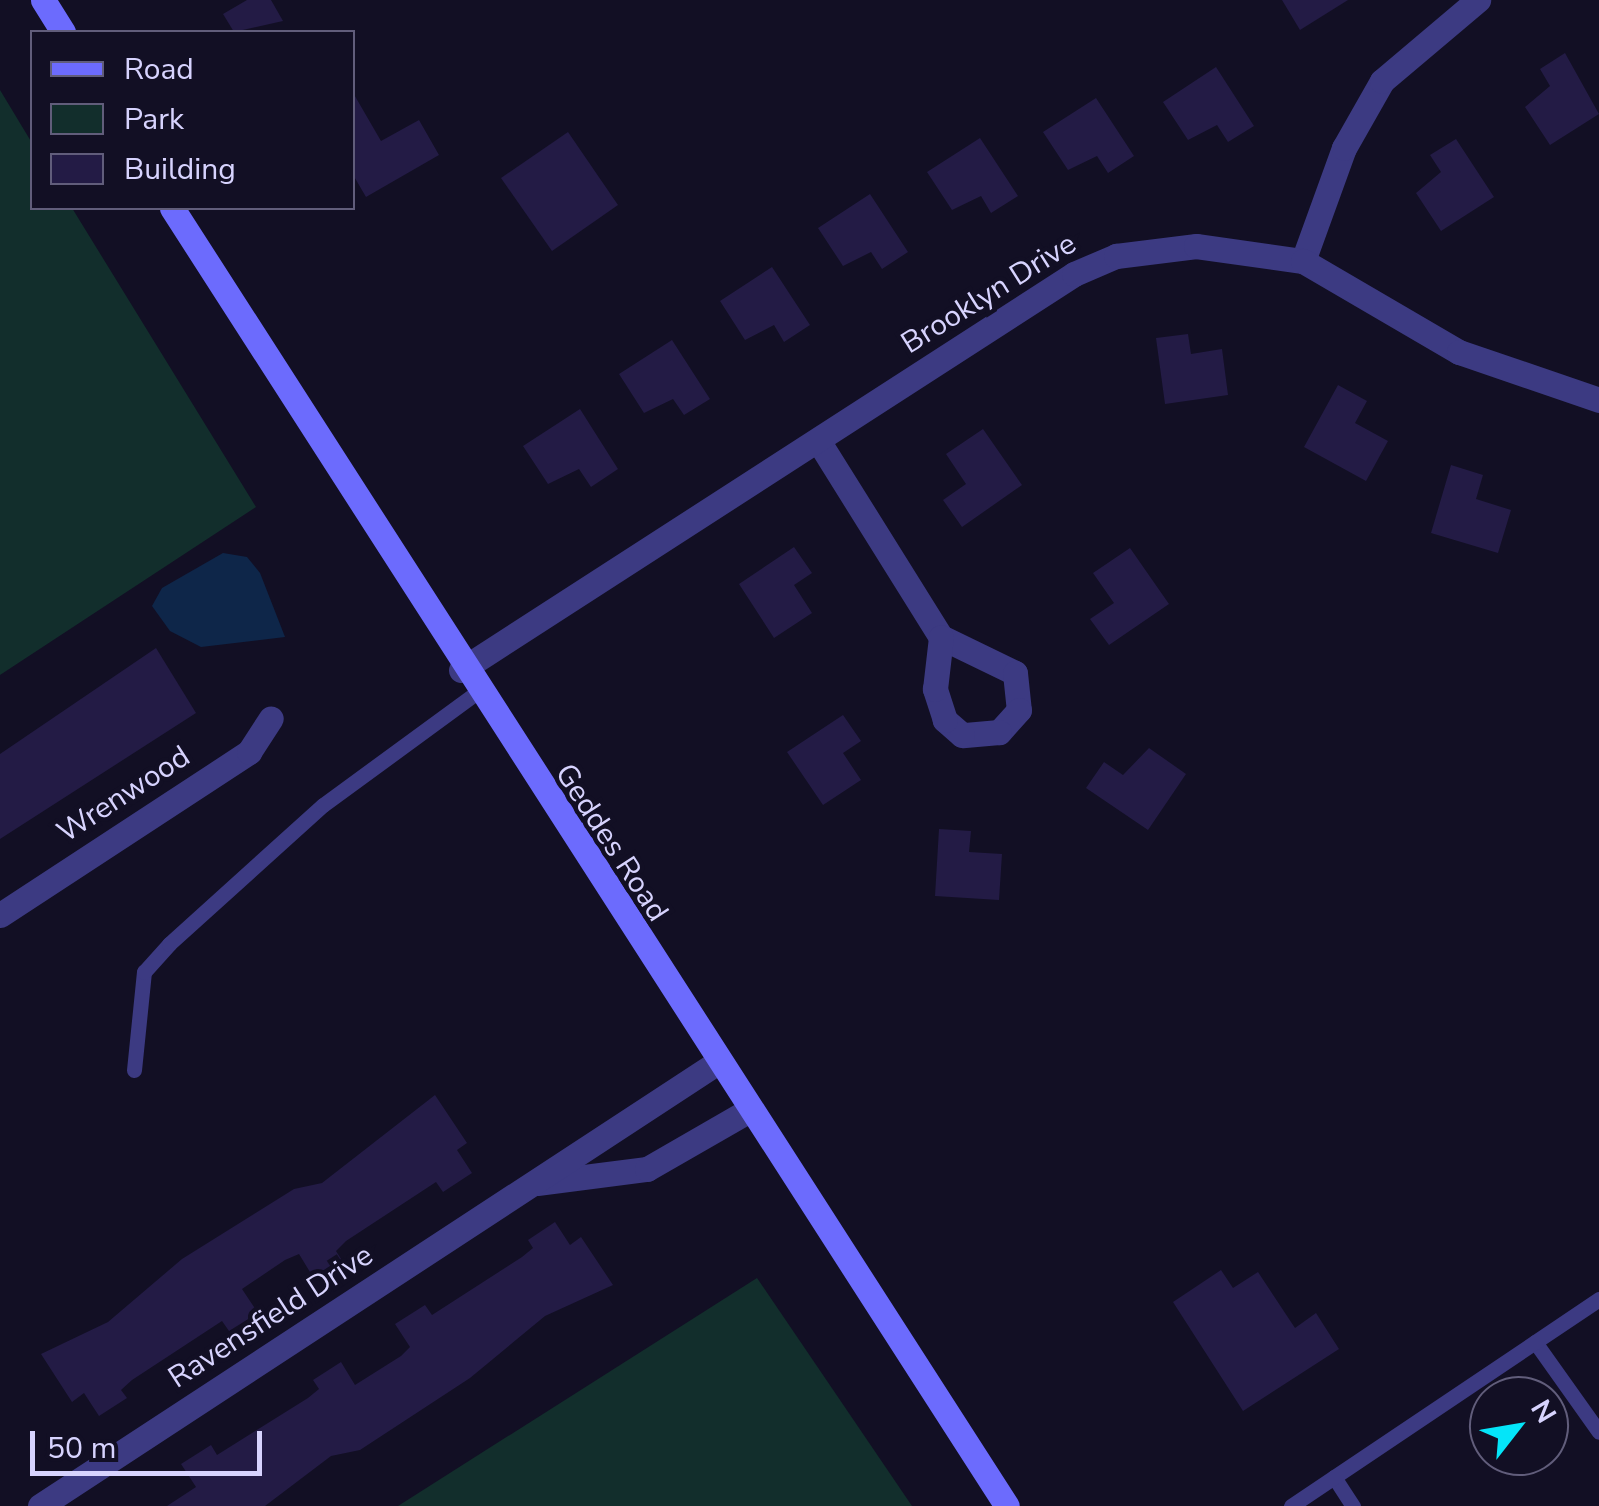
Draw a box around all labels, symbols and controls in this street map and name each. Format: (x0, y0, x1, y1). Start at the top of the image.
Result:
legend (30, 30, 355, 210)
text: Road (124, 49, 194, 90)
text: Park (124, 99, 184, 140)
text: Building (124, 149, 236, 190)
street label: Brooklyn Drive (895, 226, 1083, 362)
street label: Wrenwood (51, 739, 197, 851)
street label: Geddes Road (547, 757, 675, 929)
street label: Ravensfield Drive (162, 1238, 380, 1396)
north arrow (1469, 1376, 1569, 1476)
text: N (1521, 1393, 1565, 1430)
scale bar (35, 1411, 268, 1473)
text: 50 m (47, 1428, 116, 1469)

